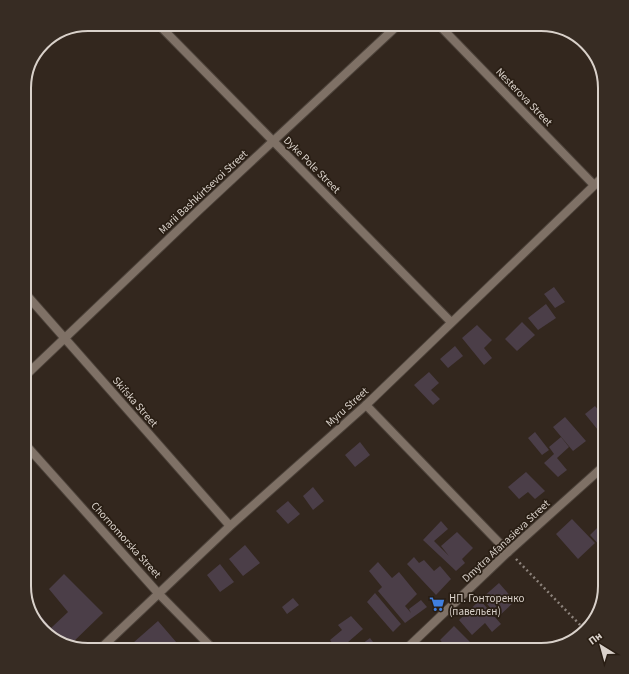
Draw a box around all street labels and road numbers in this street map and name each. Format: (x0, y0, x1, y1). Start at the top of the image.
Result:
street label: Nesterova Street (492, 65, 556, 130)
street label: Dyke Pole Street (280, 133, 344, 197)
street label: Marii Bashkirtsevoi Street (155, 146, 251, 237)
street label: Skifska Street (109, 374, 161, 431)
street label: Myru Street (322, 384, 372, 430)
street label: Dmytra Afanasieva Street (459, 496, 553, 586)
street label: Chornomorska Street (88, 499, 165, 582)

